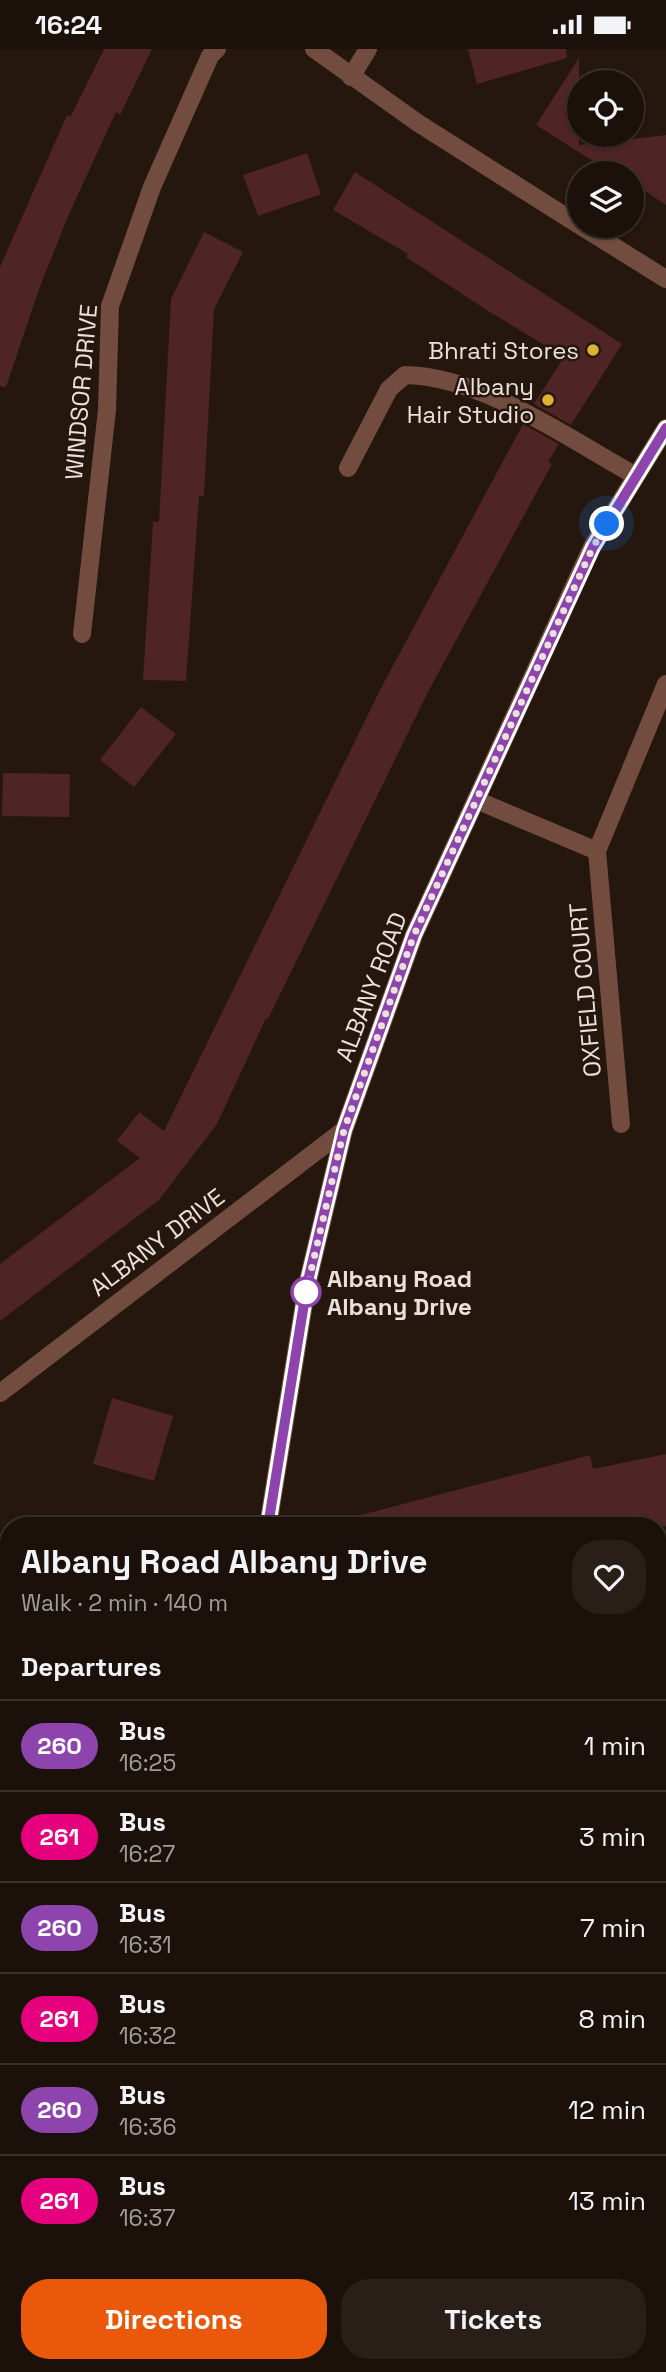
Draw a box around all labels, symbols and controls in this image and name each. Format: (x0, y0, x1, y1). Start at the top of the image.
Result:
text: 16:24 (35, 8, 102, 42)
map controls (567, 70, 644, 238)
button: locate (567, 70, 644, 147)
button: layers (567, 161, 644, 238)
street label: WINDSOR DRIVE (58, 303, 104, 481)
place label: Bhrati Stores (428, 335, 579, 366)
marker: Bhrati Stores (585, 342, 601, 358)
place label: Albany Hair Studio (407, 371, 534, 430)
marker: Albany Hair Studio (540, 392, 556, 408)
your location (589, 506, 624, 541)
street label: OXFIELD COURT (562, 902, 608, 1078)
street label: ALBANY ROAD (328, 908, 414, 1066)
street label: ALBANY DRIVE (83, 1181, 231, 1303)
place label: Albany Road Albany Drive (327, 1263, 472, 1322)
marker: Albany Road Albany Drive (291, 1277, 321, 1307)
button: heart (572, 1540, 646, 1614)
text: Albany Road Albany Drive (21, 1541, 428, 1583)
text: Walk · 2 min · 140 m (21, 1588, 228, 1618)
text: Departures (21, 1650, 162, 1684)
text: Bus (119, 1714, 166, 1748)
text: 1 min (584, 1729, 646, 1763)
text: 260 (37, 1730, 82, 1761)
text: 16:25 (119, 1748, 176, 1778)
text: Bus (119, 1805, 166, 1839)
text: 3 min (579, 1820, 646, 1854)
text: 261 (40, 1821, 79, 1852)
text: 16:27 (119, 1839, 175, 1869)
text: Bus (119, 1896, 166, 1930)
text: 7 min (580, 1911, 646, 1945)
text: 260 (37, 1912, 82, 1943)
text: 16:31 (119, 1930, 172, 1960)
text: Bus (119, 1987, 166, 2021)
text: 8 min (578, 2002, 646, 2036)
text: 261 (40, 2003, 79, 2034)
text: 16:32 (119, 2021, 176, 2051)
text: Bus (119, 2078, 166, 2112)
text: 12 min (568, 2093, 646, 2127)
text: 260 (37, 2094, 82, 2125)
text: 16:36 (119, 2112, 176, 2142)
text: Bus (119, 2169, 166, 2203)
text: 13 min (568, 2184, 646, 2218)
text: 261 (40, 2185, 79, 2216)
text: 16:37 (119, 2203, 175, 2233)
button: Directions (21, 2279, 327, 2359)
button: Tickets (341, 2279, 646, 2359)

